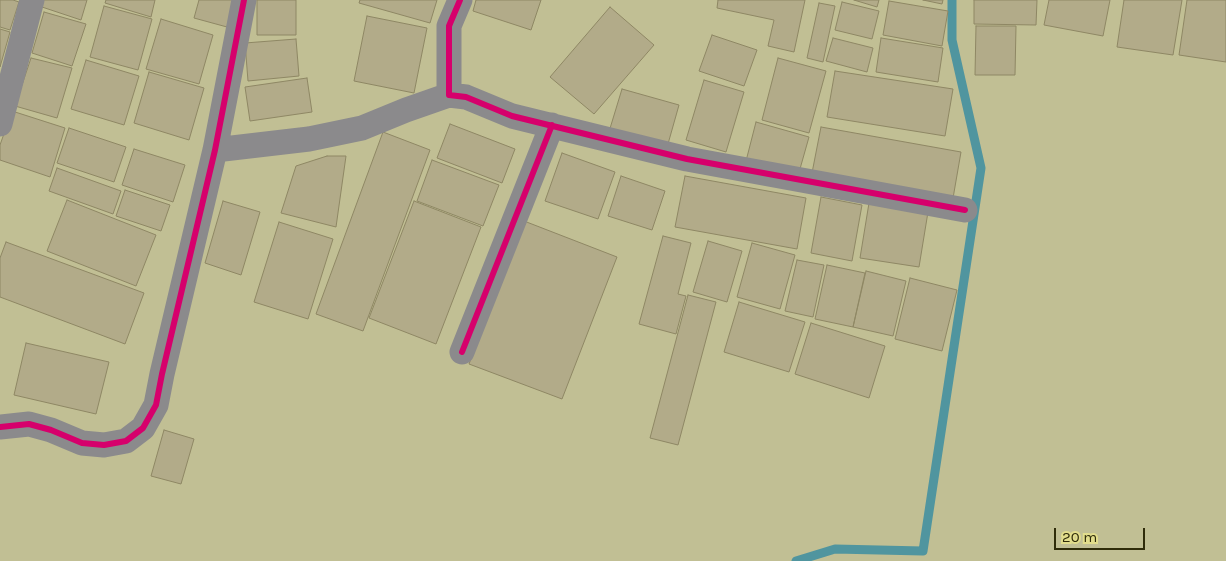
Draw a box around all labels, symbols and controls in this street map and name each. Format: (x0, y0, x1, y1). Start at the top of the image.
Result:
scale bar (1056, 518, 1147, 550)
text: 20 m (1062, 528, 1097, 546)

